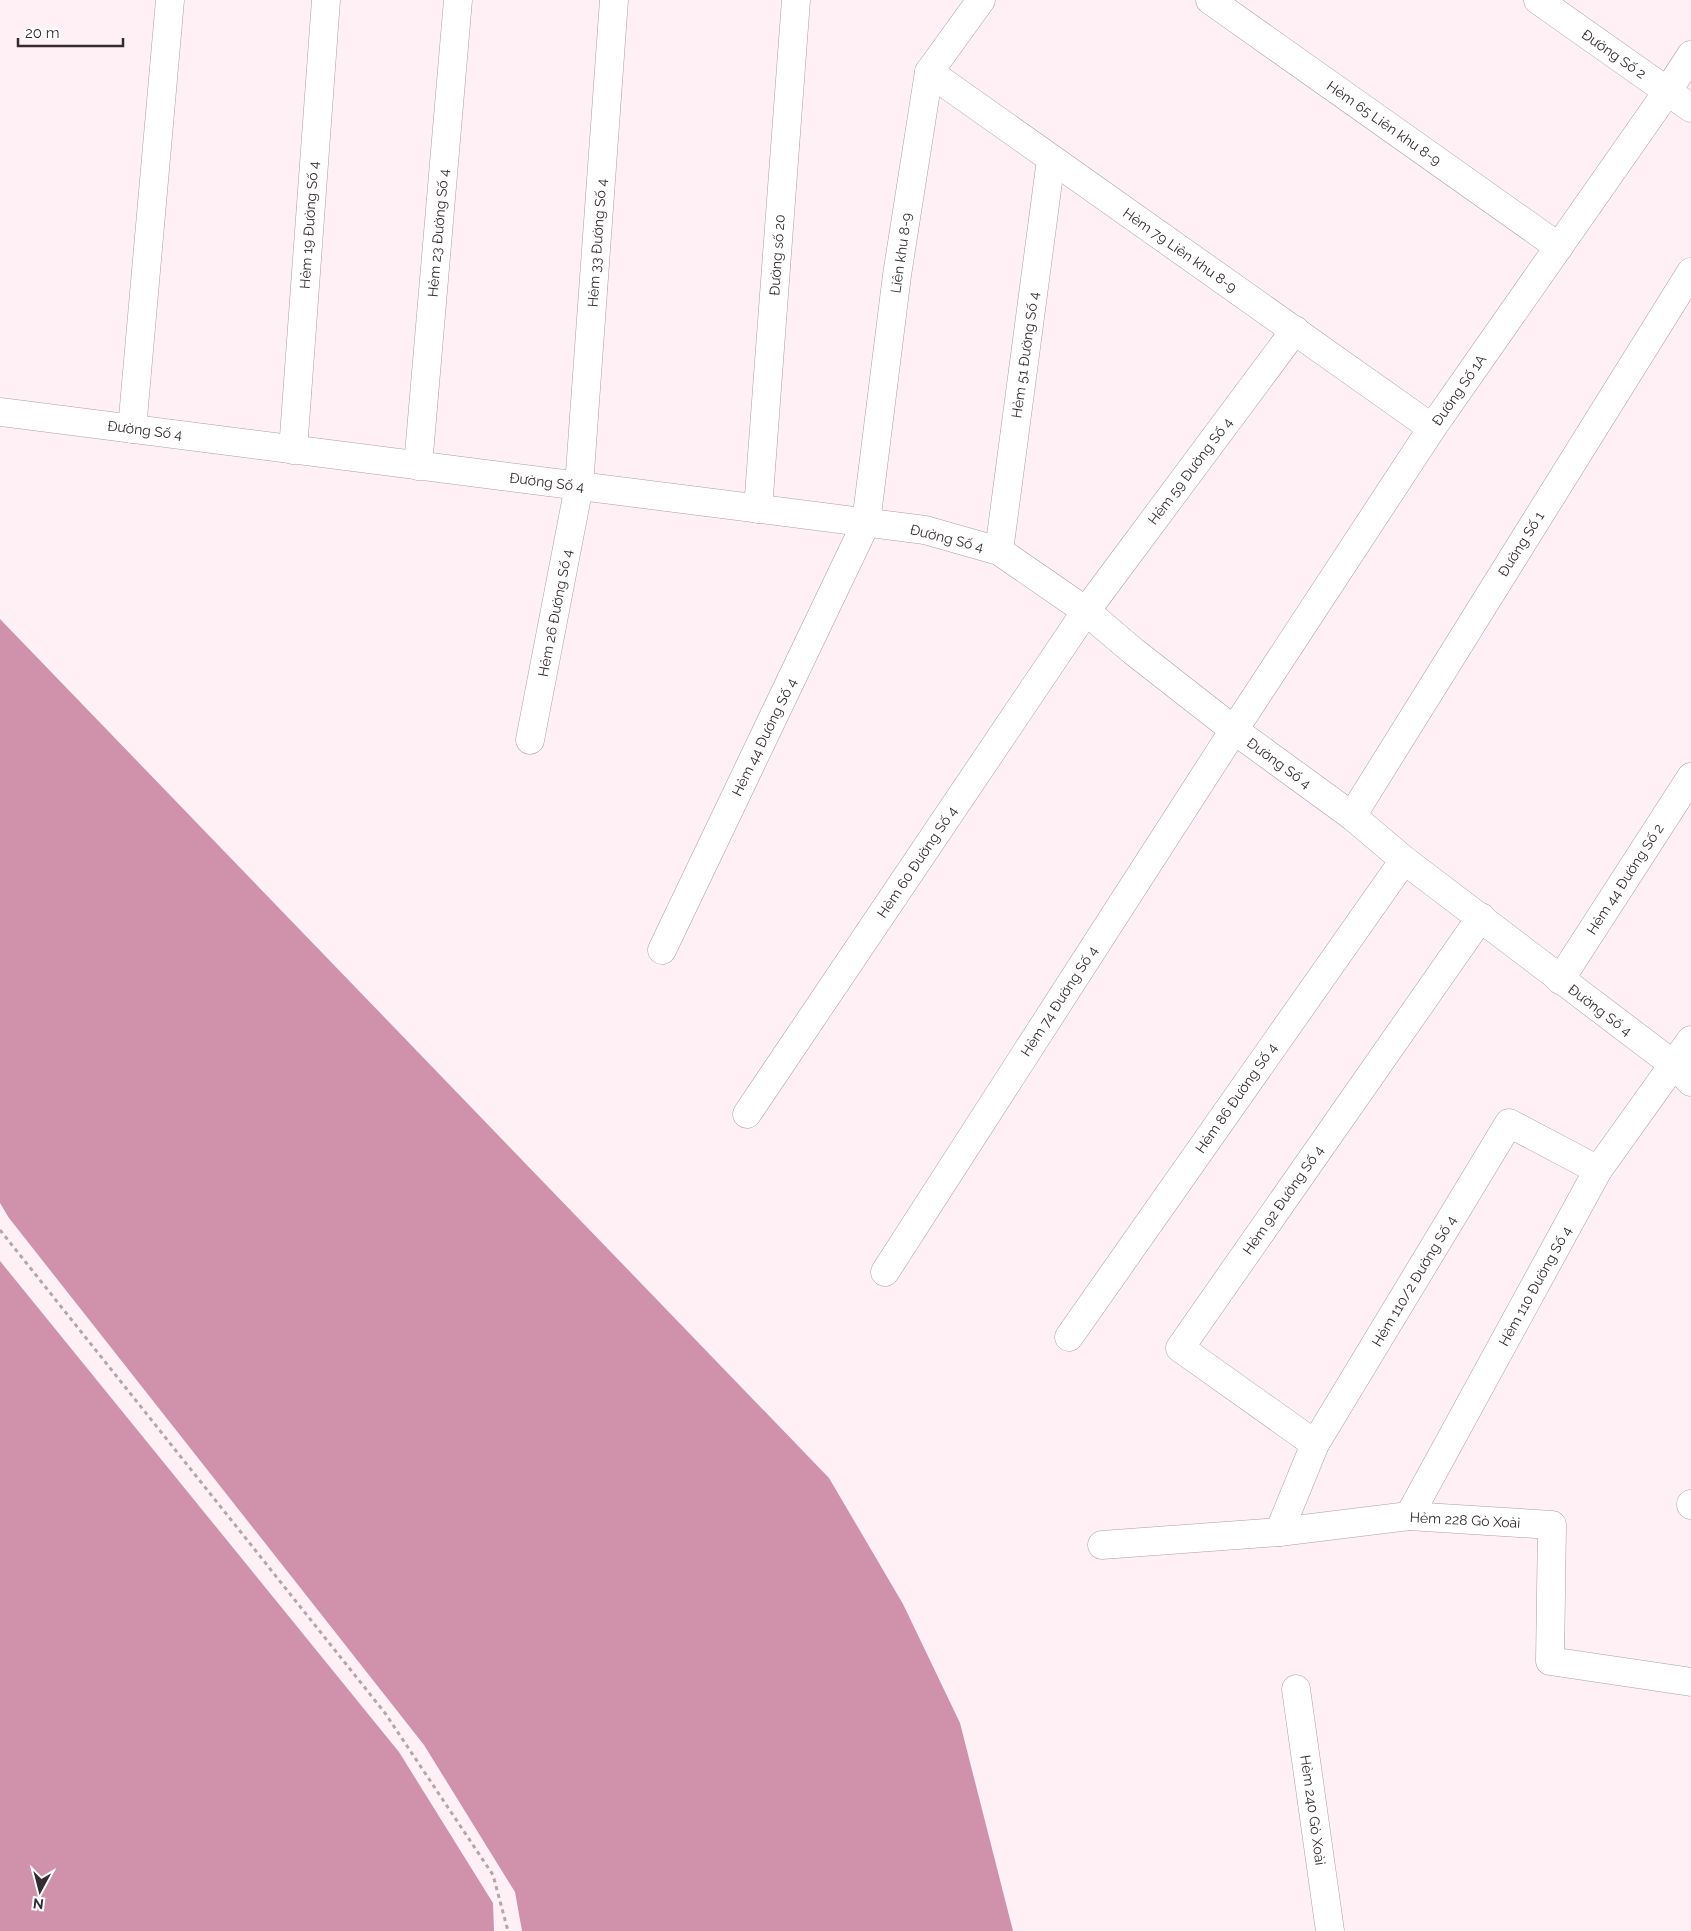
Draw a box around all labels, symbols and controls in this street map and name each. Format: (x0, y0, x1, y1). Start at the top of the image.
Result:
scale bar (18, 15, 122, 47)
text: 20 m (25, 24, 60, 42)
street label: Đường Số 2 (1579, 26, 1649, 82)
street label: Hẻm 65 Liên khu 8-9 (1324, 78, 1444, 168)
street label: Hẻm 19 Đường Số 4 (297, 160, 321, 289)
street label: Hẻm 23 Đường Số 4 (424, 168, 452, 298)
street label: Hẻm 33 Đường Số 4 (585, 178, 609, 308)
street label: Hẻm 79 Liên khu 8-9 (1120, 205, 1240, 295)
street label: Liên khu 8-9 (887, 212, 915, 294)
street label: Đường số 20 (766, 214, 788, 296)
street label: Hẻm 51 Đường Số 4 (1008, 290, 1042, 419)
street label: Đường Số 1A (1429, 351, 1490, 429)
street label: Hẻm 59 Đường Số 4 (1145, 414, 1236, 528)
street label: Đường Số 4 (107, 417, 184, 443)
street label: Đường Số 4 (509, 469, 586, 495)
street label: Đường Số 1 (1495, 509, 1547, 579)
street label: Đường Số 4 (909, 521, 986, 555)
street label: Hẻm 26 Đường Số 4 (535, 548, 575, 678)
street label: Hẻm 44 Đường Số 4 (729, 675, 800, 798)
street label: Đường Số 4 (1244, 734, 1314, 792)
street label: Hẻm 60 Đường Số 4 (874, 803, 960, 921)
street label: Hẻm 44 Đường Số 2 (1583, 821, 1667, 937)
street label: Hẻm 74 Đường Số 4 (1017, 943, 1101, 1059)
street label: Đường Số 4 (1565, 981, 1635, 1039)
street label: Hẻm 86 Đường Số 4 (1192, 1040, 1280, 1156)
street label: Hẻm 92 Đường Số 4 (1239, 1142, 1327, 1258)
street label: Hẻm 110/2 Đường Số 4 (1369, 1212, 1460, 1349)
street label: Hẻm 110 Đường Số 4 (1495, 1223, 1575, 1349)
street label: Hẻm 228 Gò Xoài (1409, 1509, 1521, 1531)
street label: Hẻm 240 Gò Xoài (1297, 1754, 1329, 1866)
north arrow (15, 1866, 65, 1916)
text: N (32, 1895, 45, 1912)

